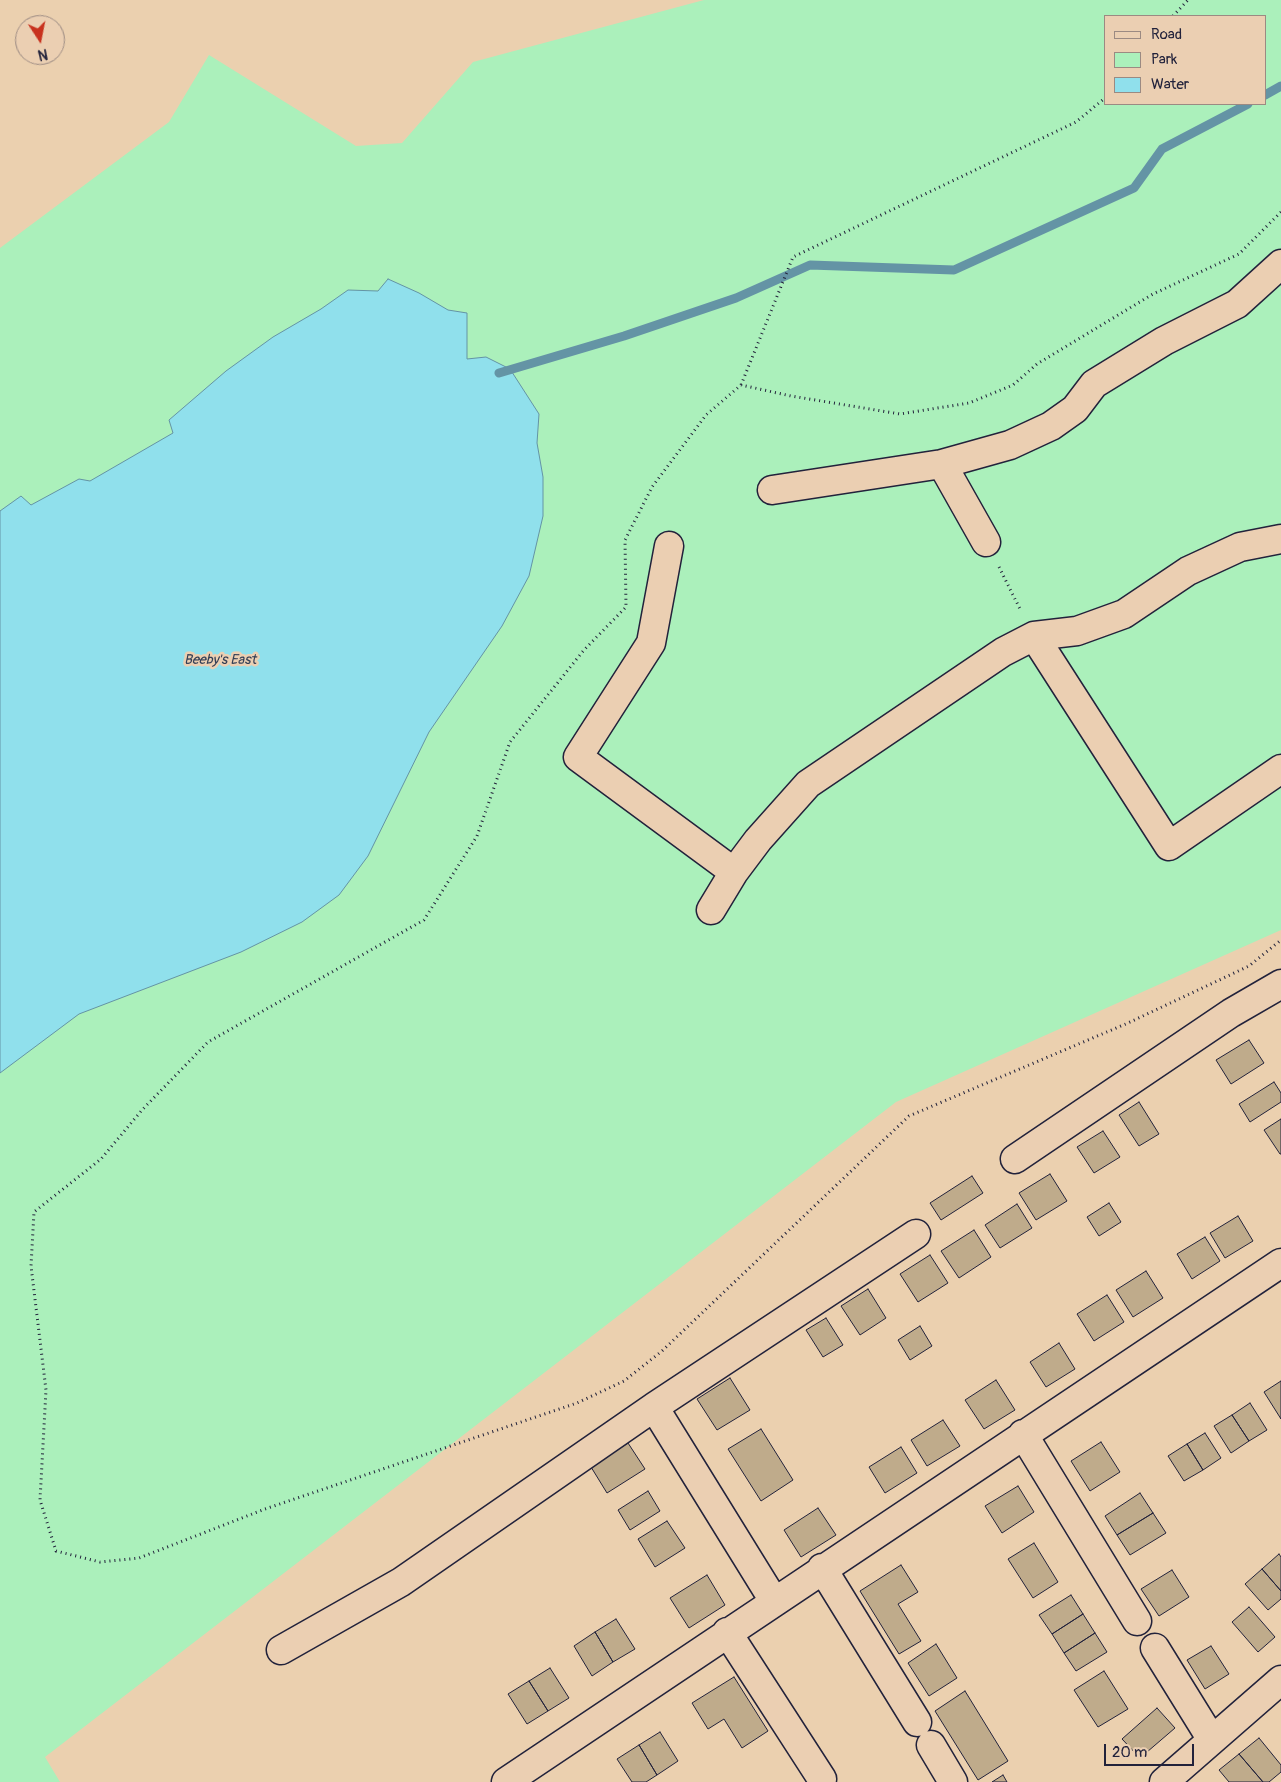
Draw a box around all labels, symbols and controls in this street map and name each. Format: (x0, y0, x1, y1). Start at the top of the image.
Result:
north arrow (15, 15, 65, 65)
legend (1104, 15, 1266, 105)
text: Road (1151, 25, 1182, 44)
text: N (36, 45, 49, 63)
text: Park (1151, 50, 1177, 69)
text: Water (1151, 75, 1189, 94)
water label: Beeby's East (184, 652, 256, 668)
scale bar (1106, 1734, 1196, 1766)
text: 20 m (1112, 1743, 1147, 1762)

